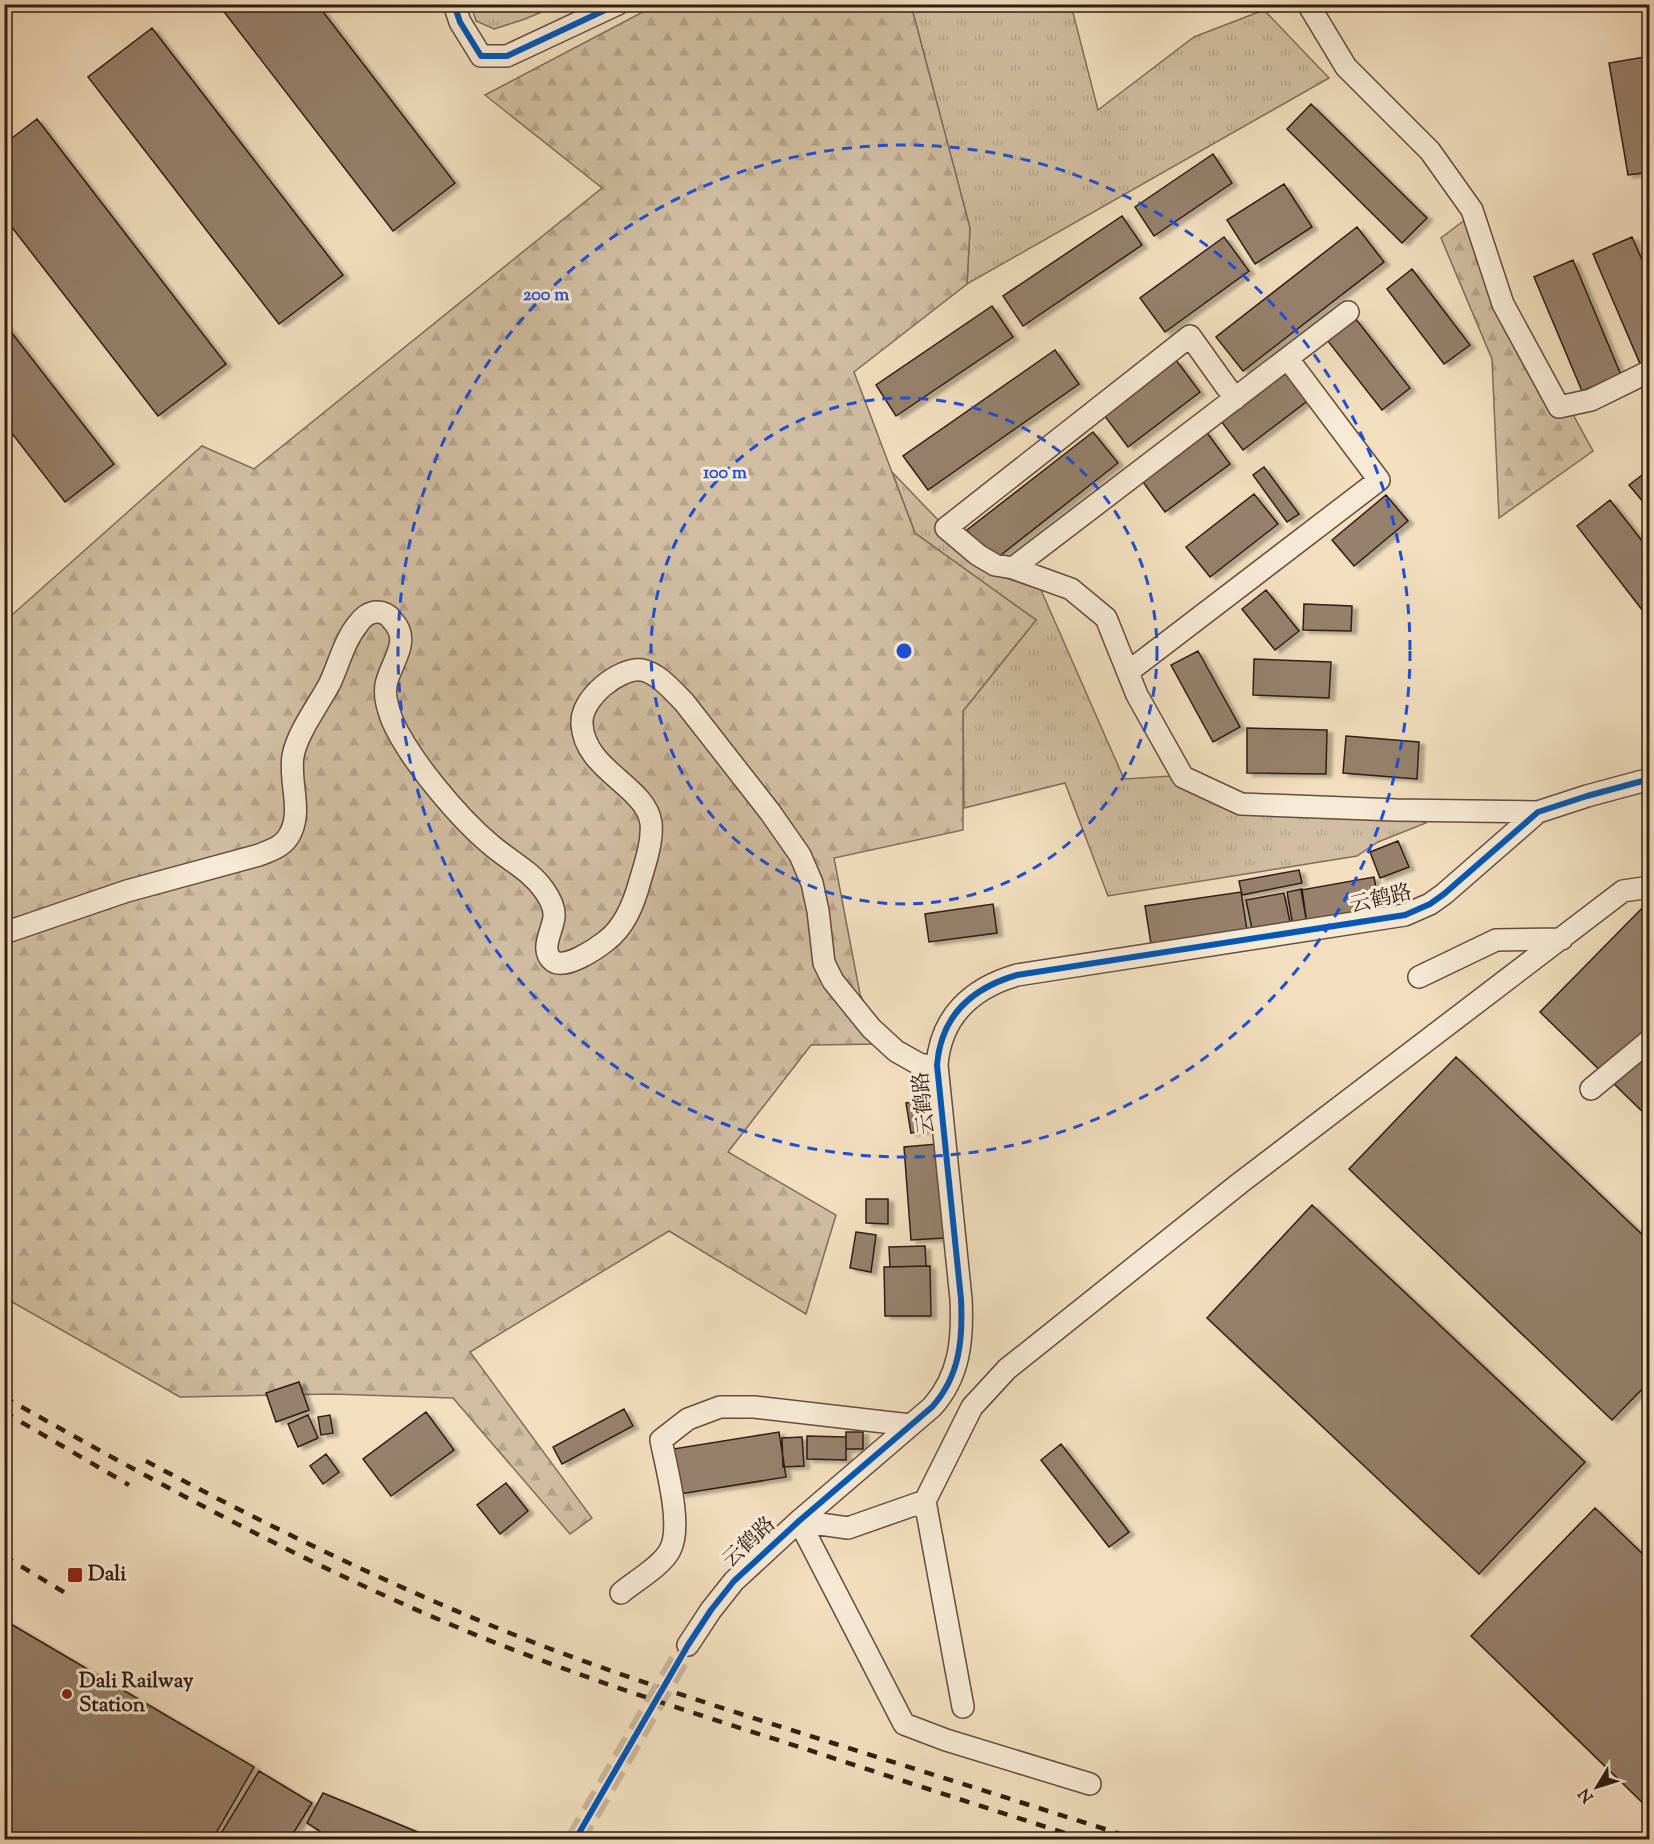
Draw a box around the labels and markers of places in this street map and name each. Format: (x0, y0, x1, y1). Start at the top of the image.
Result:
centre of rings (894, 641, 914, 661)
place label: Dali (88, 1560, 126, 1590)
marker: Dali (66, 1566, 84, 1584)
place label: Dali Railway Station (79, 1667, 194, 1721)
marker: Dali Railway Station (60, 1687, 74, 1701)

